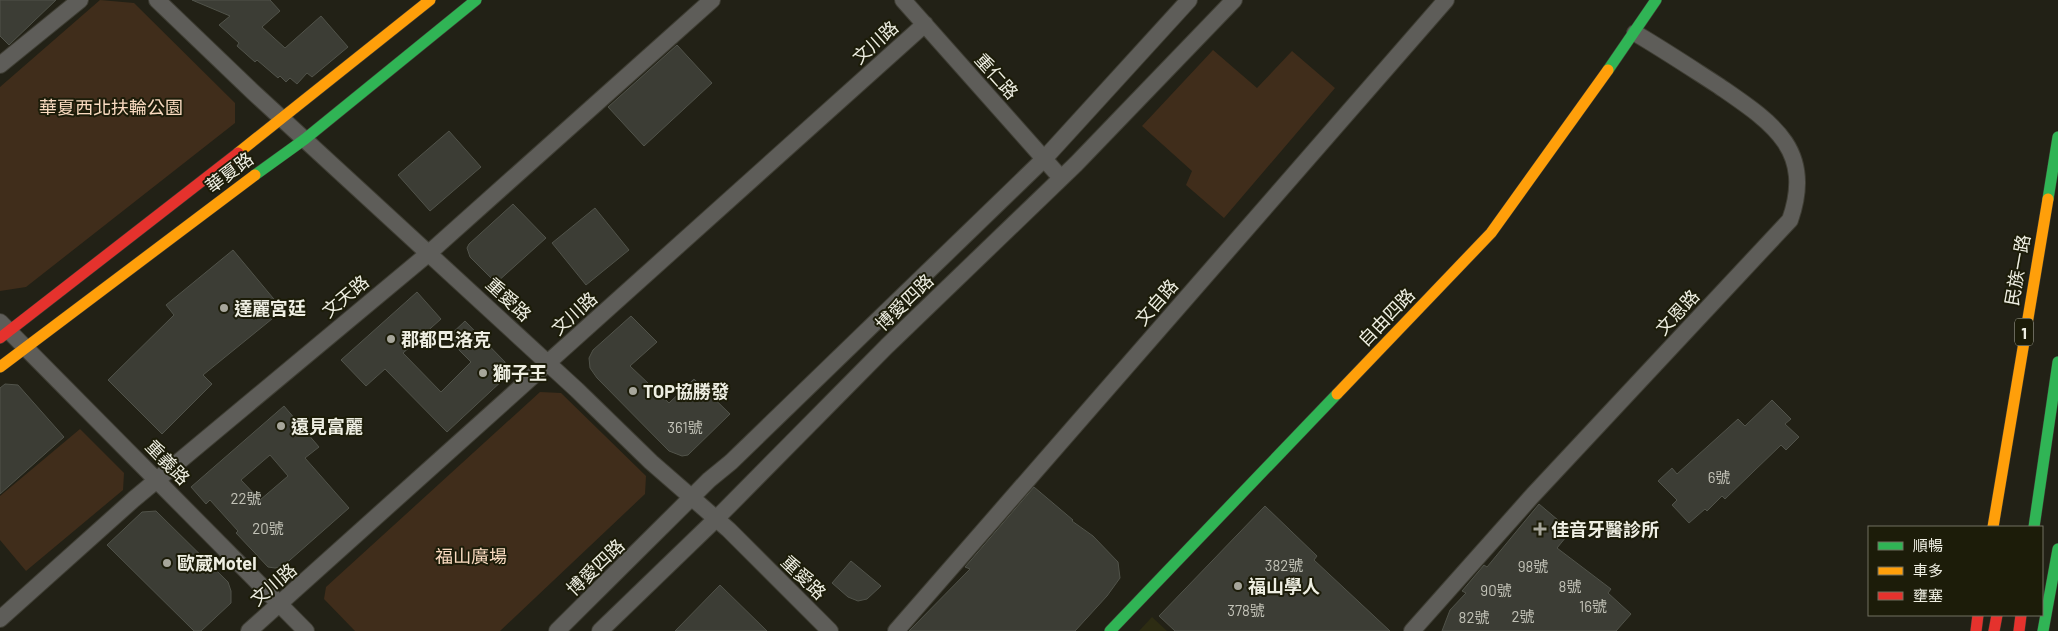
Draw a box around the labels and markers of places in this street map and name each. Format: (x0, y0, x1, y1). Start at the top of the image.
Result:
place label: 達麗宮廷 (234, 297, 306, 319)
marker: 達麗宮廷 (218, 302, 230, 314)
place label: 郡都巴洛克 (401, 328, 491, 350)
marker: 郡都巴洛克 (385, 333, 397, 345)
place label: 獅子王 (493, 362, 547, 384)
marker: 獅子王 (477, 367, 489, 379)
place label: TOP協勝發 (643, 380, 729, 402)
marker: TOP協勝發 (627, 385, 639, 397)
place label: 遠見富麗 (291, 415, 363, 437)
marker: 遠見富麗 (275, 420, 287, 432)
place label: 佳音牙醫診所 (1551, 518, 1659, 540)
marker: 佳音牙醫診所 (1533, 522, 1547, 536)
place label: 歐葳Motel (177, 552, 257, 574)
marker: 歐葳Motel (161, 557, 173, 569)
place label: 福山學人 (1248, 575, 1320, 597)
marker: 福山學人 (1232, 580, 1244, 592)

